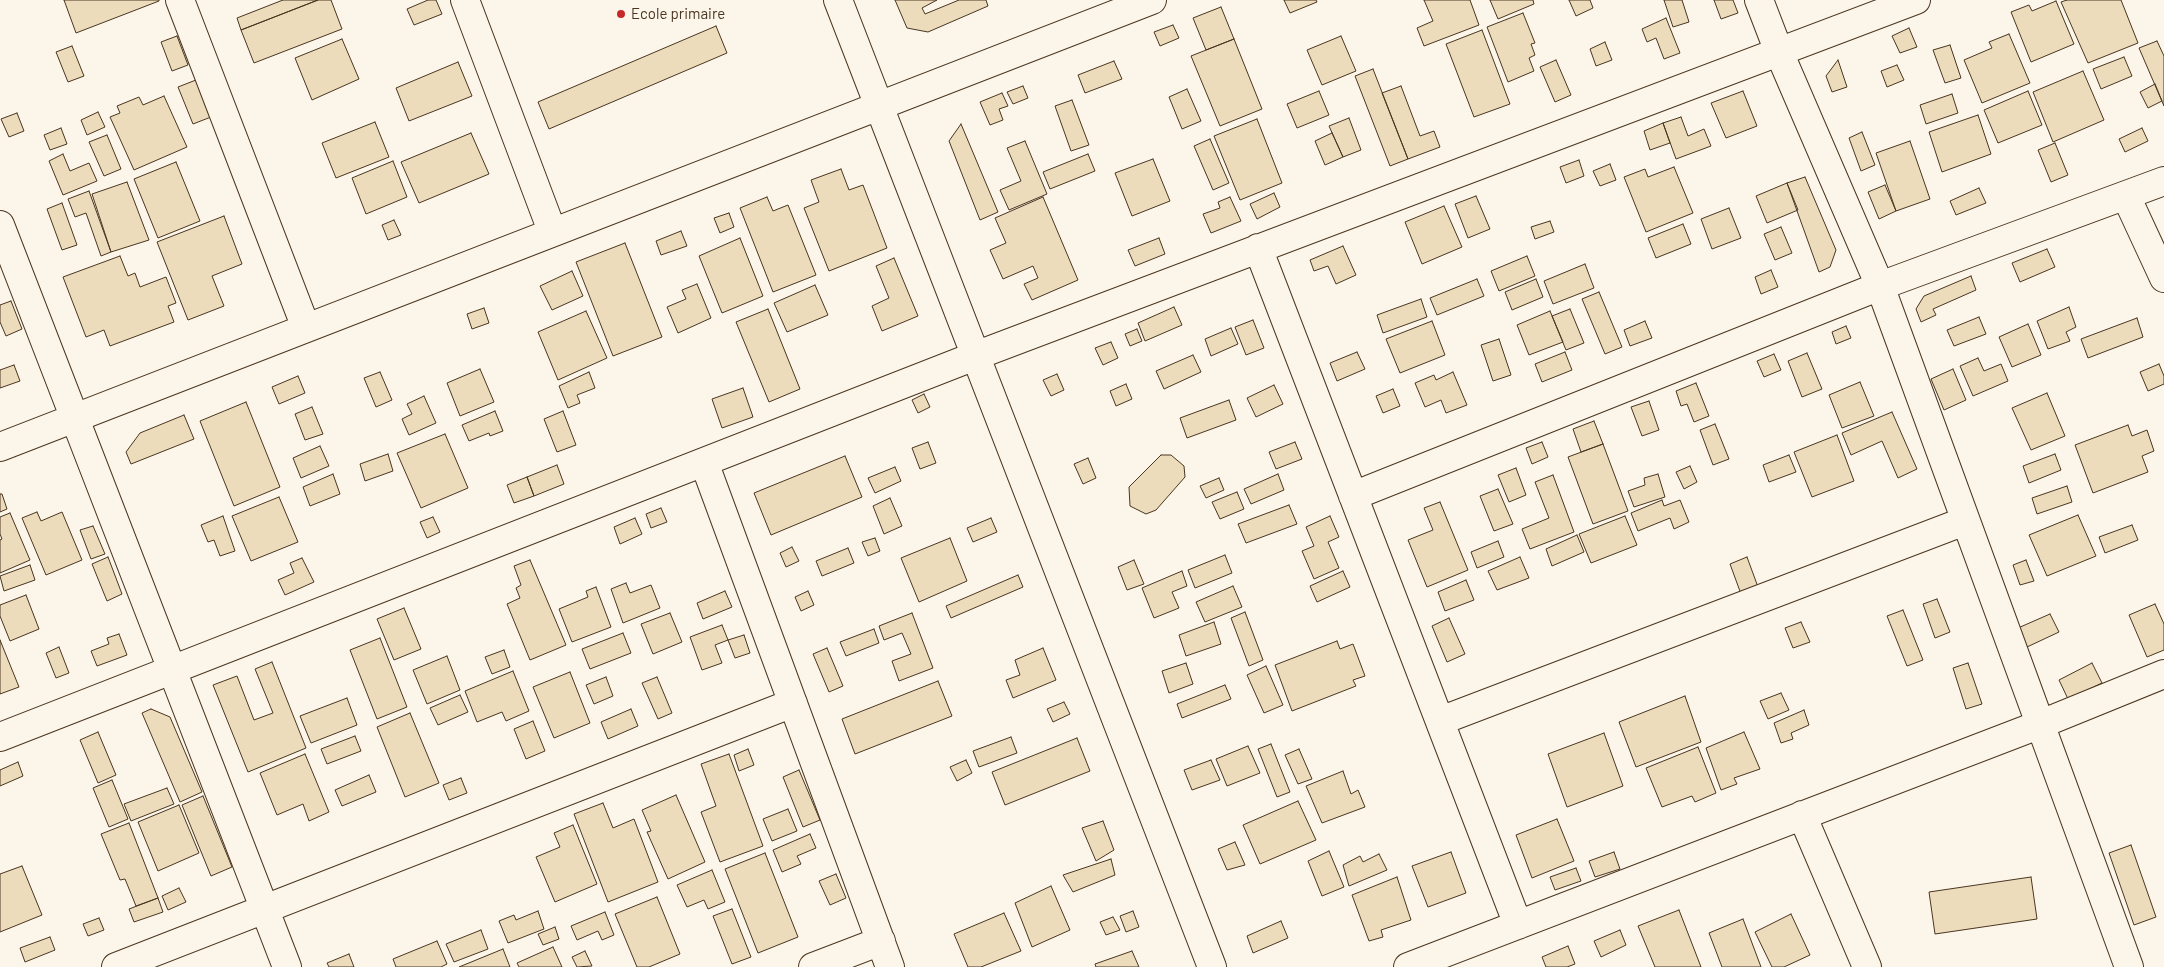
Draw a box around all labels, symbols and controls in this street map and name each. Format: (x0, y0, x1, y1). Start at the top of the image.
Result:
place label: Ecole primaire (631, 5, 725, 23)
marker: Ecole primaire (615, 8, 627, 20)

